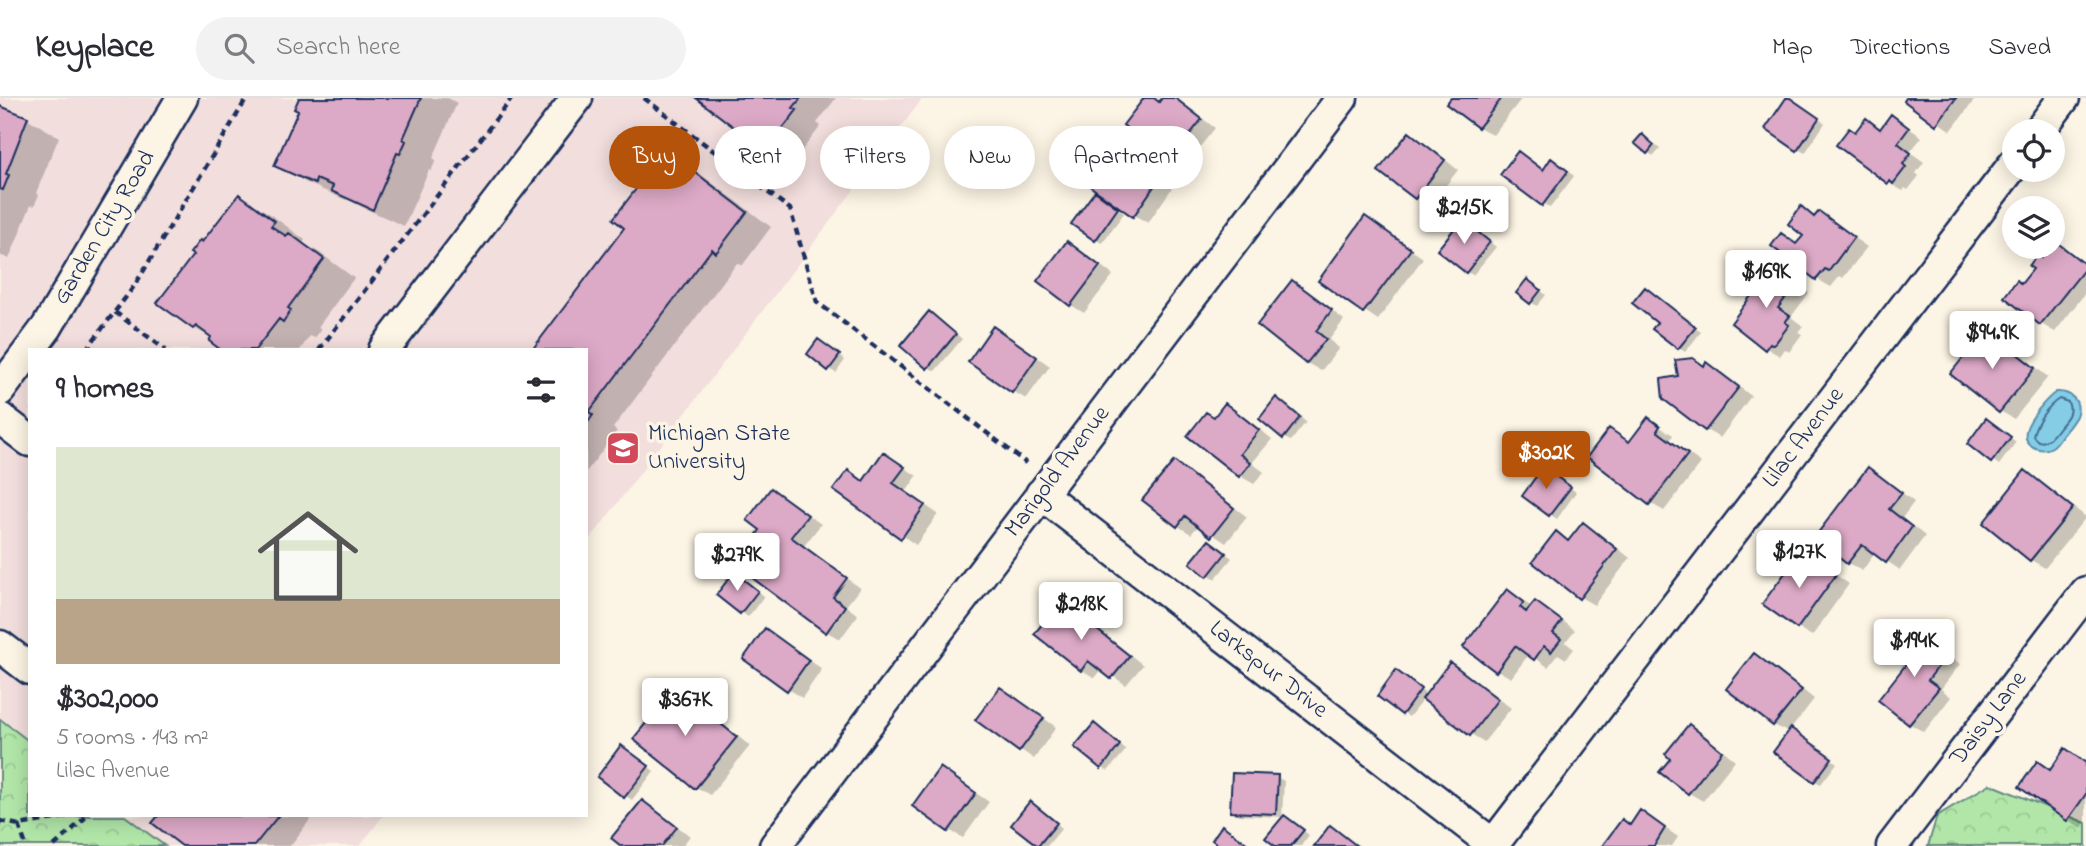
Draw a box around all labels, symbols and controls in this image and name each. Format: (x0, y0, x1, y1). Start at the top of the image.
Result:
search box (196, 17, 686, 80)
text: Keyplace (35, 24, 154, 72)
icon: search (220, 29, 258, 67)
text: Search here (276, 29, 400, 67)
text: Map (1772, 31, 1813, 66)
text: Directions (1851, 31, 1950, 66)
text: Saved (1988, 31, 2051, 66)
map controls (2002, 119, 2065, 259)
button: locate (2002, 119, 2065, 182)
chip: Buy (609, 126, 700, 189)
chip: Rent (714, 126, 806, 189)
chip: Filters (820, 126, 930, 189)
chip: New (944, 126, 1035, 189)
chip: Apartment (1049, 126, 1203, 189)
street label: Garden City Road (45, 144, 166, 312)
pin: $215K (1415, 186, 1513, 246)
text: $215K (1436, 192, 1492, 225)
button: layers (2002, 196, 2065, 259)
pin: $169K (1717, 250, 1815, 310)
text: $169K (1741, 256, 1791, 289)
pin: $94.9K (1935, 312, 2049, 371)
text: $94.9K (1965, 317, 2019, 350)
text: 9 homes (56, 368, 154, 412)
icon: filters (522, 371, 560, 409)
street label: Lilac Avenue (1754, 380, 1854, 496)
street label: Marigold Avenue (997, 399, 1119, 545)
place label: Michigan State University (648, 417, 790, 481)
school or university icon: Michigan State University (604, 429, 642, 467)
pin: $302K (1497, 432, 1595, 491)
text: $302K (1518, 437, 1574, 470)
icon: home (245, 493, 371, 619)
pin: $127K (1750, 531, 1848, 590)
pin: $279K (688, 533, 786, 593)
text: $127K (1772, 536, 1826, 569)
text: $279K (711, 539, 763, 572)
pin: $218K (1032, 582, 1130, 642)
text: $218K (1055, 588, 1107, 621)
street label: Larkspur Drive (1201, 612, 1335, 728)
pin: $194K (1865, 620, 1963, 679)
text: $194K (1890, 625, 1938, 658)
street label: Daisy Lane (1941, 664, 2037, 775)
text: $302,000 (56, 678, 158, 722)
pin: $367K (636, 678, 734, 738)
text: $367K (658, 684, 712, 717)
text: 5 rooms · 143 m² (56, 722, 209, 755)
text: Lilac Avenue (56, 755, 170, 788)

